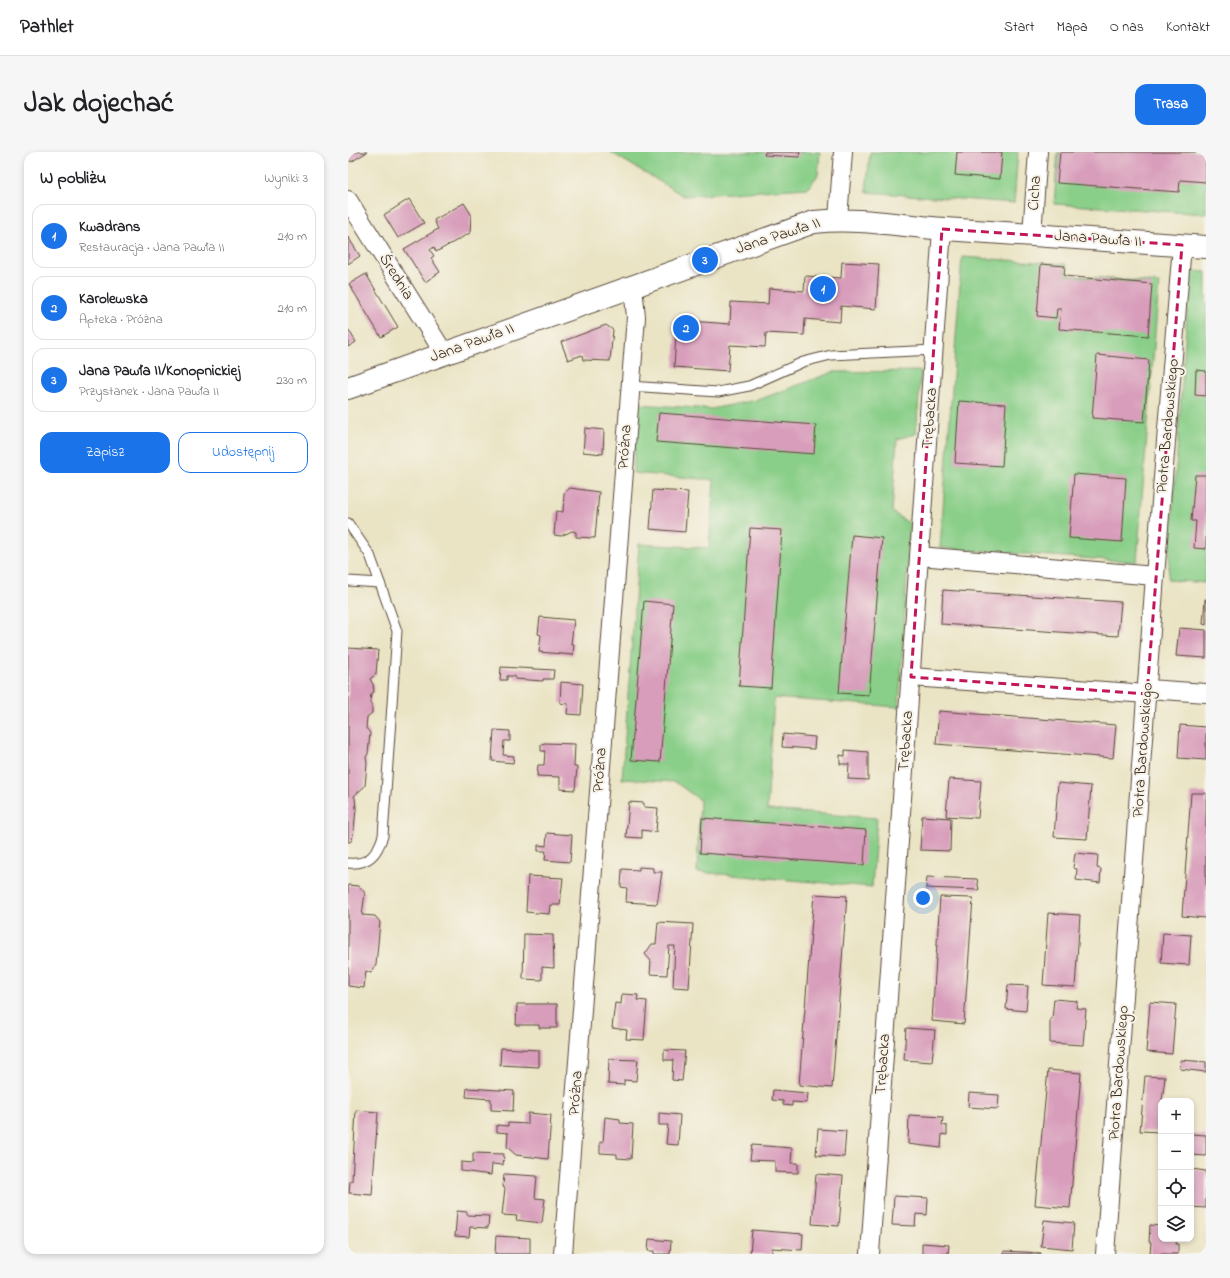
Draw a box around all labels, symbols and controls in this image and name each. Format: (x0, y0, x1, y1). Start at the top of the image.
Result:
text: Pathlet (20, 14, 74, 41)
text: Start (1004, 17, 1034, 38)
text: Mapa (1056, 17, 1088, 38)
text: O nas (1110, 17, 1144, 38)
text: Kontakt (1166, 17, 1210, 38)
text: Jak dojechać (24, 84, 173, 125)
button: Trasa (1135, 84, 1206, 125)
text: W pobliżu (40, 166, 106, 191)
text: Wyniki: 3 (264, 169, 308, 188)
street label: Cicha (1022, 175, 1048, 211)
street label: Jana Pawła II (732, 211, 824, 261)
text: Kwadrans (79, 216, 140, 238)
street label: Jana Pawła II (1053, 224, 1143, 254)
text: 1 (52, 227, 56, 246)
text: 210 m (277, 227, 307, 246)
text: Restauracja · Jana Pawła II (79, 238, 225, 257)
pin: 3 (692, 245, 718, 275)
street label: Średnia (372, 249, 420, 305)
pin: 1 (810, 274, 836, 304)
text: Karolewska (79, 288, 148, 310)
text: 2 (51, 299, 57, 318)
text: 210 m (277, 299, 307, 318)
text: Apteka · Próżna (79, 310, 163, 329)
pin: 2 (673, 313, 699, 343)
street label: Jana Pawła II (427, 317, 517, 369)
street label: Piotra Bardowskiego (1150, 358, 1186, 494)
text: Jana Pawła II/Konopnickiej (79, 360, 240, 382)
text: 3 (51, 371, 57, 390)
text: 230 m (276, 371, 307, 390)
text: Przystanek · Jana Pawła II (79, 382, 219, 401)
street label: Trębacka (916, 387, 944, 449)
street label: Próżna (611, 424, 639, 470)
button: Zapisz (40, 432, 170, 473)
button: Udostępnij (178, 432, 308, 473)
street label: Piotra Bardowskiego (1126, 682, 1160, 818)
street label: Trębacka (892, 710, 920, 772)
street label: Próżna (586, 747, 614, 793)
your location (913, 888, 933, 908)
street label: Piotra Bardowskiego (1102, 1005, 1136, 1141)
street label: Trębacka (869, 1033, 897, 1095)
street label: Próżna (562, 1070, 590, 1116)
map controls (1158, 1098, 1194, 1242)
button: + (1158, 1098, 1194, 1134)
button: − (1158, 1134, 1194, 1170)
button: locate (1158, 1170, 1194, 1206)
button: layers (1158, 1206, 1194, 1242)

